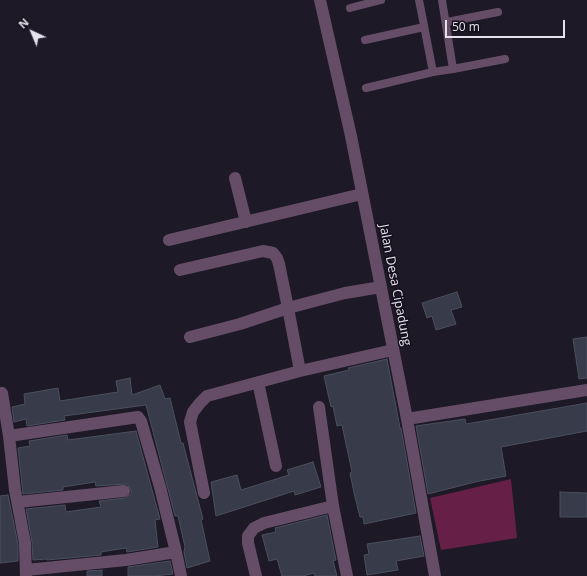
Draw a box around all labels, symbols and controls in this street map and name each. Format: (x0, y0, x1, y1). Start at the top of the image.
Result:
north arrow (12, 12, 52, 52)
scale bar (447, 12, 567, 38)
text: N (15, 15, 32, 32)
text: 50 m (452, 18, 480, 35)
street label: Jalan Desa Cipadung (376, 223, 414, 347)

